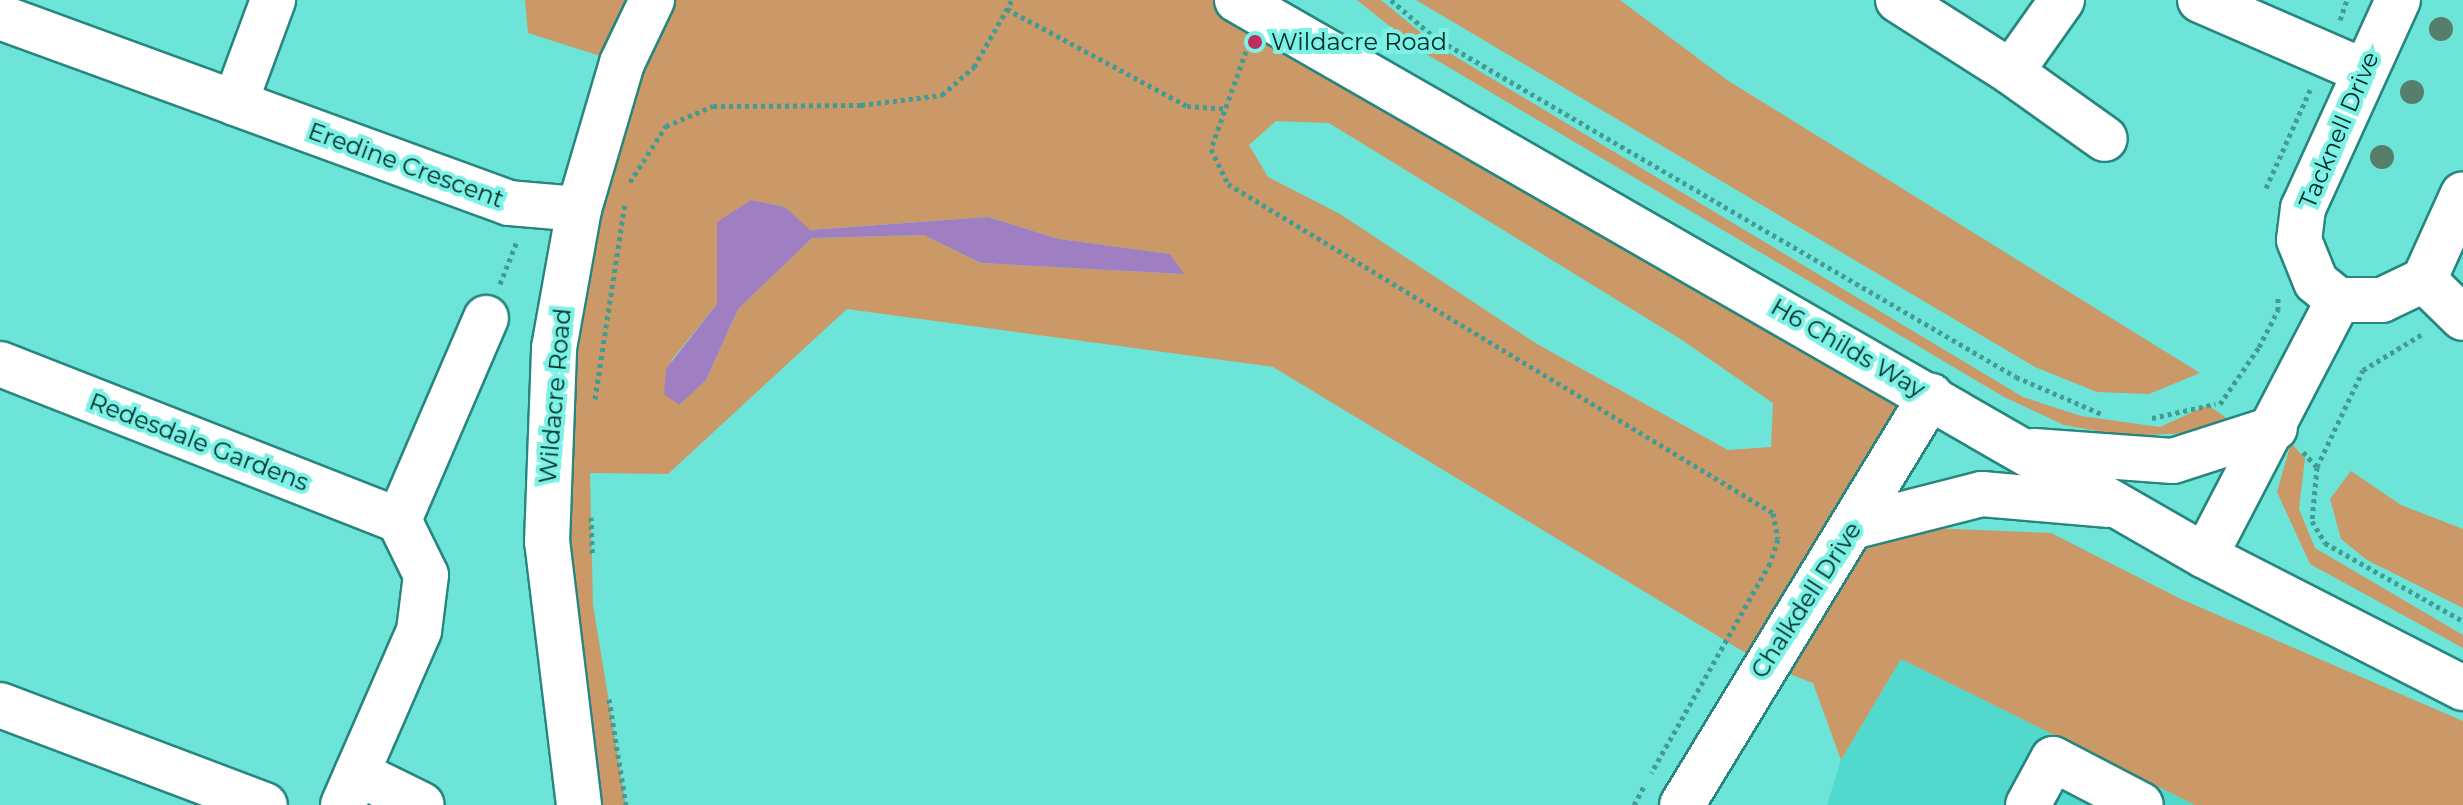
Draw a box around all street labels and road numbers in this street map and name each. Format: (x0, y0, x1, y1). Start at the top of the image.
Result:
street label: Tacknell Drive (2293, 47, 2385, 213)
street label: Eredine Crescent (304, 116, 508, 214)
street label: H6 Childs Way (1766, 292, 1930, 404)
street label: Wildacre Road (533, 307, 577, 485)
street label: Redesdale Gardens (85, 387, 313, 497)
street label: Chalkdell Drive (1745, 516, 1867, 684)

